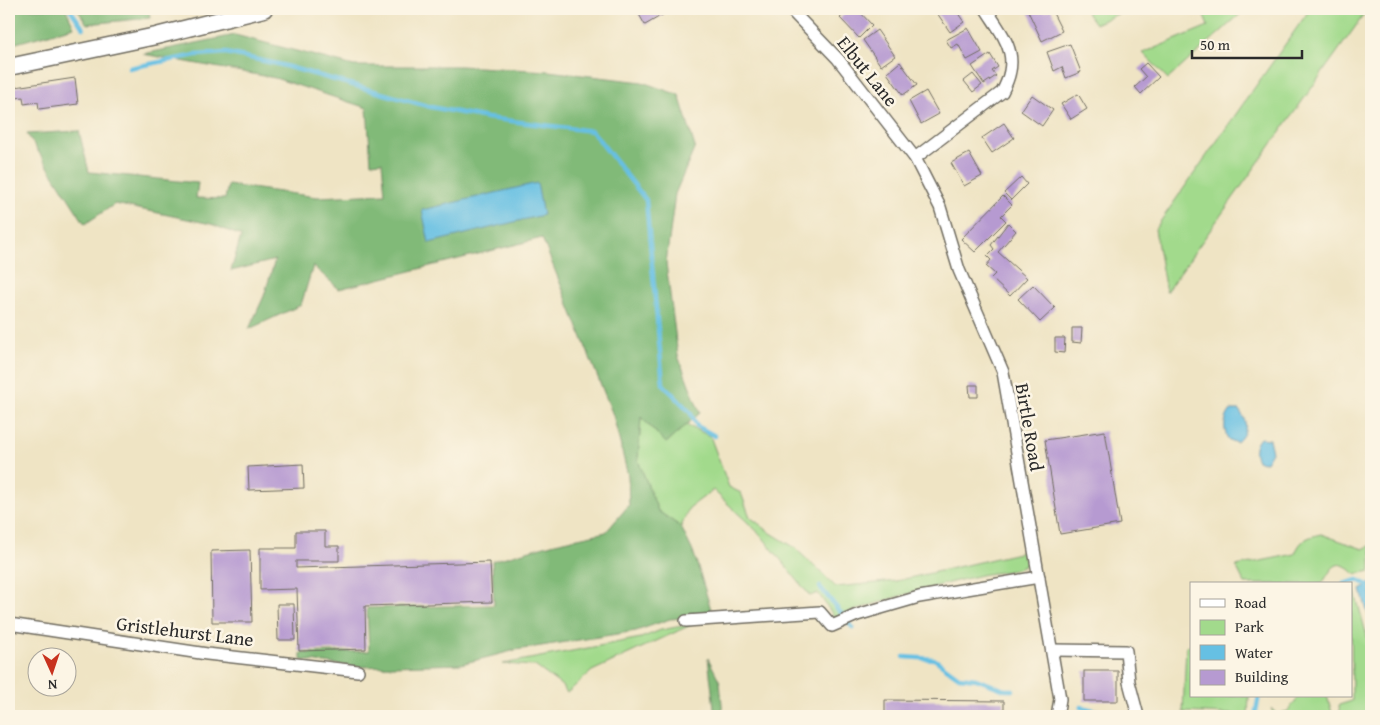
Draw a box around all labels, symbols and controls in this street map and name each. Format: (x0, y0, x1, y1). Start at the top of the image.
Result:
scale bar (1192, 28, 1302, 60)
street label: Elbut Lane (831, 30, 905, 112)
text: 50 m (1200, 34, 1231, 55)
street label: Birtle Road (1008, 381, 1052, 474)
legend (1190, 582, 1352, 698)
text: Road (1235, 592, 1266, 613)
street label: Gristlehurst Lane (115, 609, 255, 653)
text: Park (1235, 616, 1264, 637)
text: Water (1235, 642, 1273, 663)
north arrow (28, 648, 78, 698)
text: Building (1235, 666, 1289, 687)
text: N (47, 675, 58, 695)

